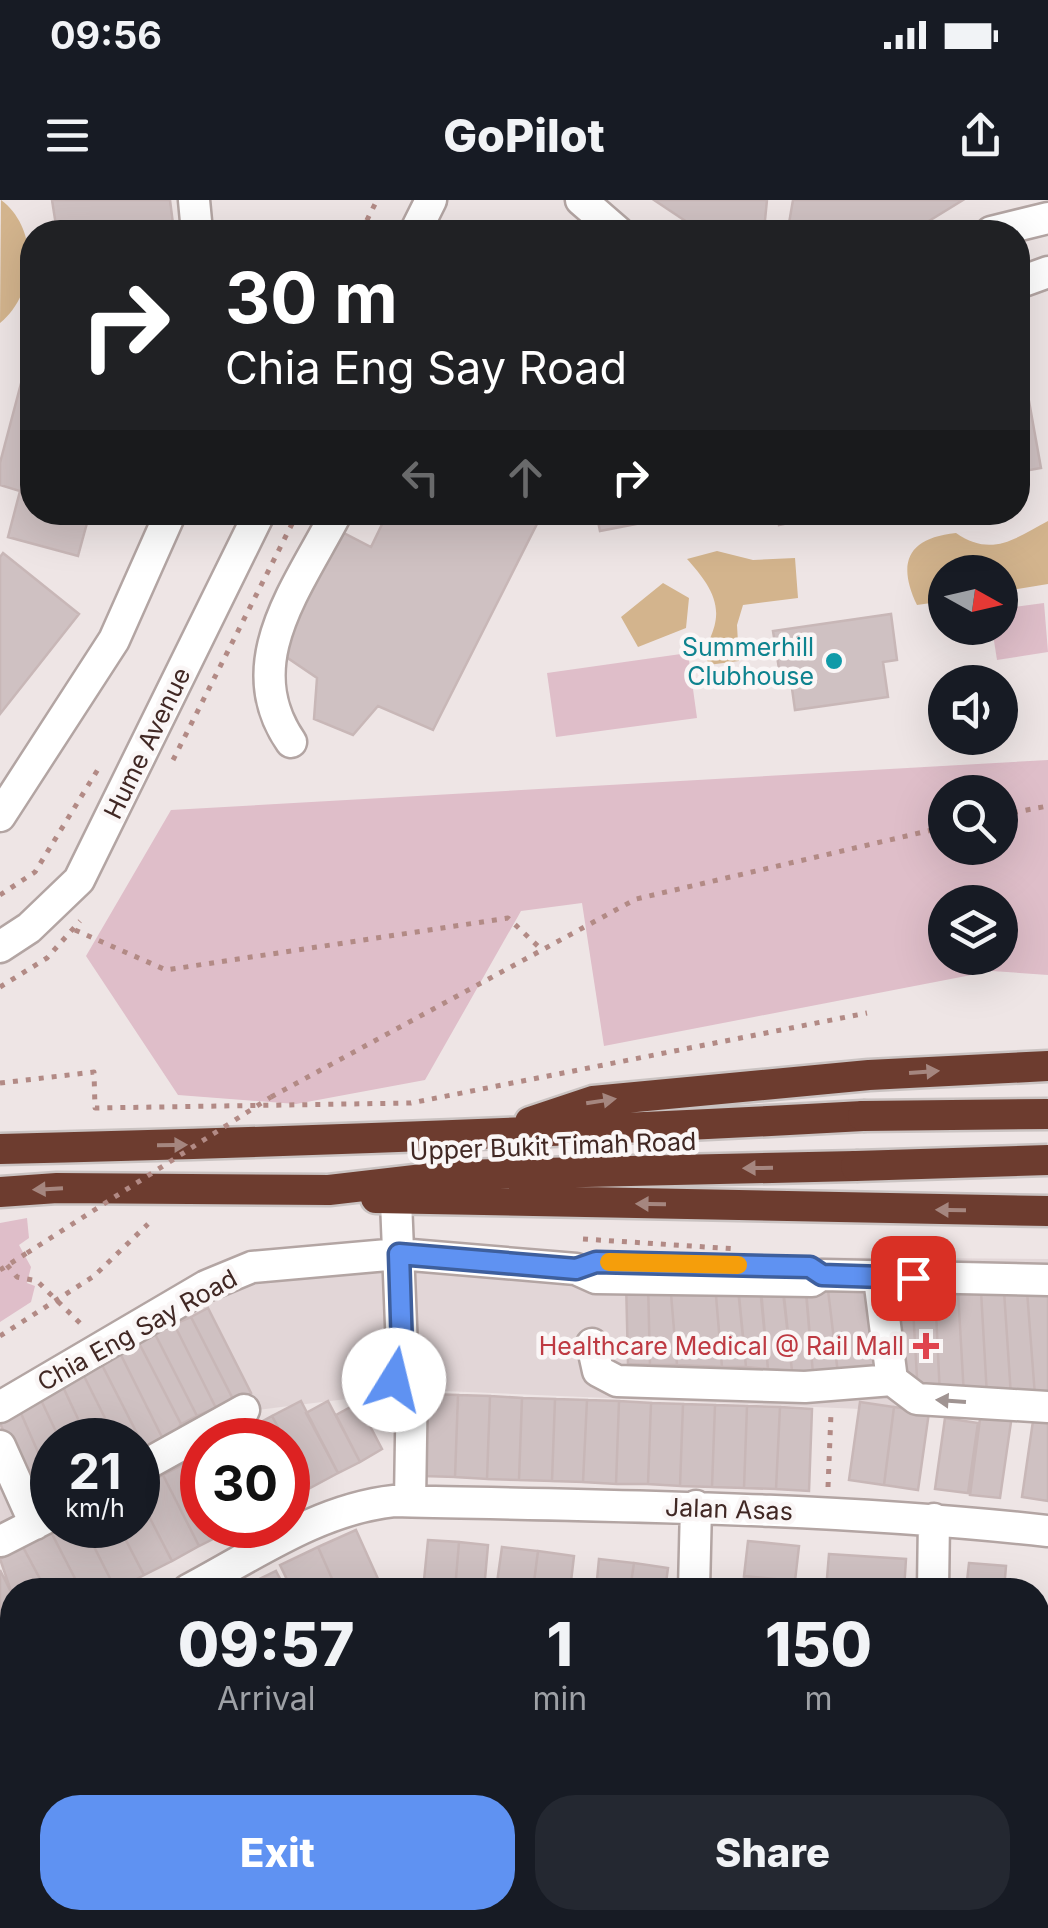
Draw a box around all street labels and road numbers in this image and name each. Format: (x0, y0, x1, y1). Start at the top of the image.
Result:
street label: Hume Avenue (97, 662, 197, 824)
street label: Upper Bukit Timah Road (409, 1126, 697, 1166)
street label: Chia Eng Say Road (32, 1263, 242, 1397)
street label: Jalan Asas (665, 1492, 793, 1526)

